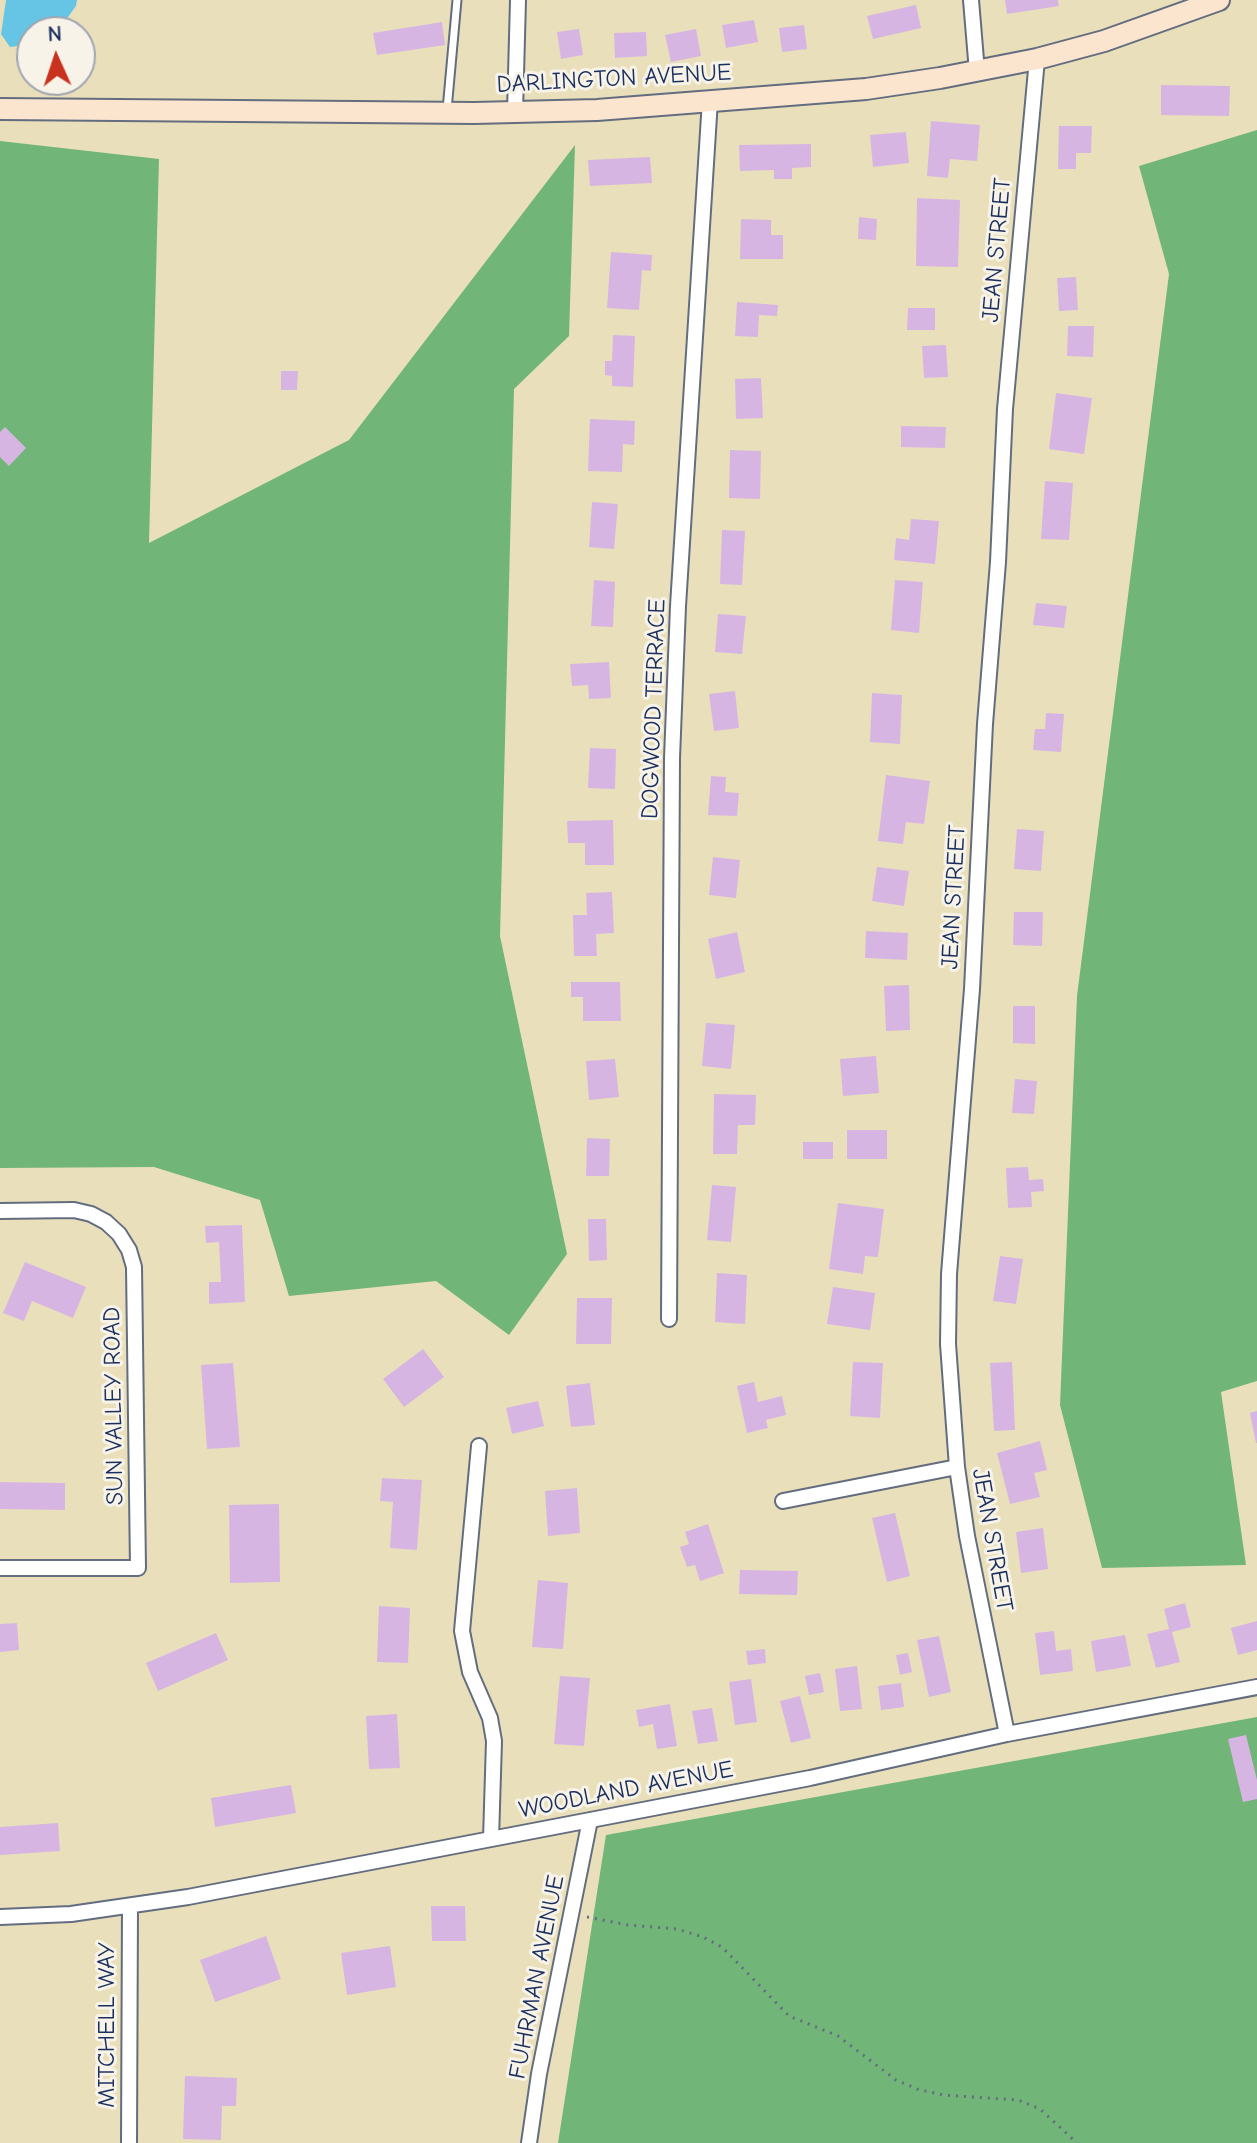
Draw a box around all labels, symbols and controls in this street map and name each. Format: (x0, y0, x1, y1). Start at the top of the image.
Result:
north arrow (16, 16, 96, 96)
text: N (47, 21, 63, 47)
street label: DARLINGTON AVENUE (496, 58, 732, 100)
street label: JEAN STREET (976, 177, 1018, 323)
street label: DOGWOOD TERRACE (636, 598, 672, 820)
street label: JEAN STREET (936, 824, 972, 970)
street label: SUN VALLEY ROAD (98, 1307, 130, 1505)
street label: JEAN STREET (965, 1466, 1019, 1614)
street label: WOODLAND AVENUE (516, 1755, 736, 1825)
street label: FUHRMAN AVENUE (503, 1873, 571, 2081)
street label: MITCHELL WAY (93, 1942, 121, 2108)

